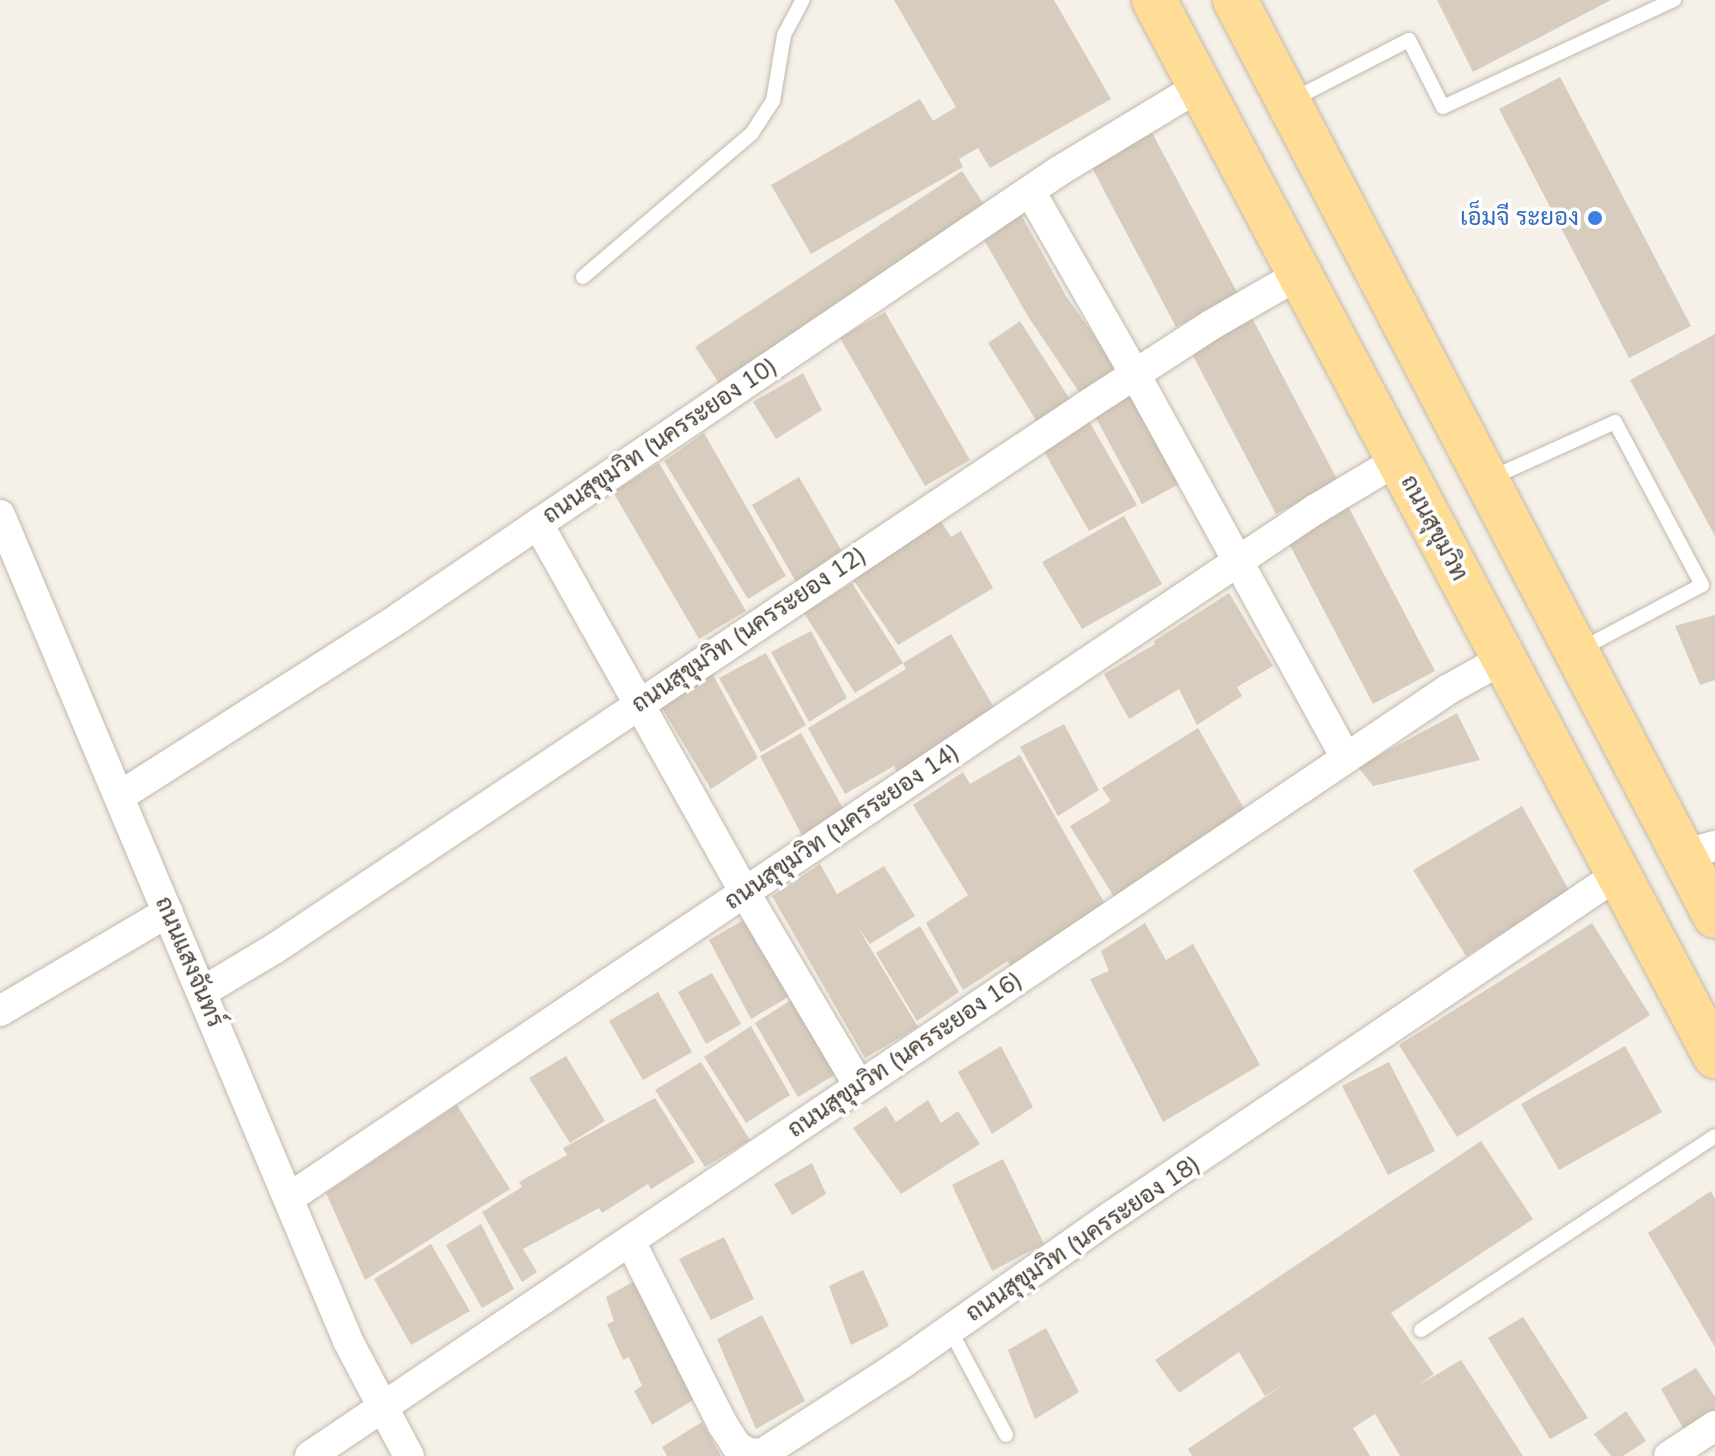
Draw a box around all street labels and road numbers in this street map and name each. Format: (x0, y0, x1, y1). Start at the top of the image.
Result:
street label: ถนนสุขุมวิท (นครระยอง 10) (537, 352, 783, 530)
street label: ถนนสุขุมวิท (1394, 470, 1474, 586)
street label: ถนนสุขุมวิท (นครระยอง 12) (626, 541, 872, 719)
street label: ถนนสุขุมวิท (นครระยอง 14) (719, 738, 965, 916)
street label: ถนนแสงจันทร์ (149, 892, 229, 1032)
street label: ถนนสุขุมวิท (นครระยอง 16) (782, 966, 1028, 1144)
street label: ถนนสุขุมวิท (นครระยอง 18) (960, 1150, 1206, 1328)

